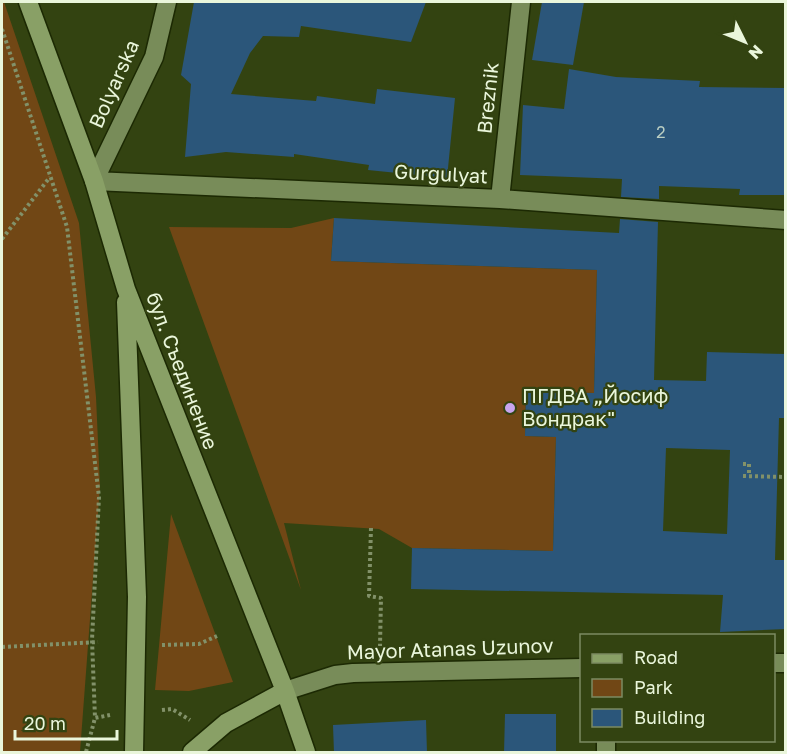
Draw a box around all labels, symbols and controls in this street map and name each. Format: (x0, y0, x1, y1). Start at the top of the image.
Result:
north arrow (715, 12, 775, 72)
street label: Bolyarska (83, 36, 143, 131)
text: N (745, 41, 767, 64)
street label: Breznik (471, 61, 503, 135)
house number: 2 (656, 122, 666, 142)
street label: Gurgulyat (394, 159, 489, 187)
street label: бул. Съединение (142, 289, 224, 453)
place label: ПГДВА „Йосиф Вондрак" (522, 383, 668, 430)
marker: ПГДВА „Йосиф Вондрак" (503, 401, 517, 415)
street label: Mayor Atanas Uzunov (346, 632, 554, 664)
legend (580, 634, 775, 742)
text: Road (634, 646, 678, 668)
text: Park (634, 676, 673, 698)
scale bar (15, 703, 117, 741)
text: Building (634, 706, 705, 728)
text: 20 m (24, 712, 66, 734)

